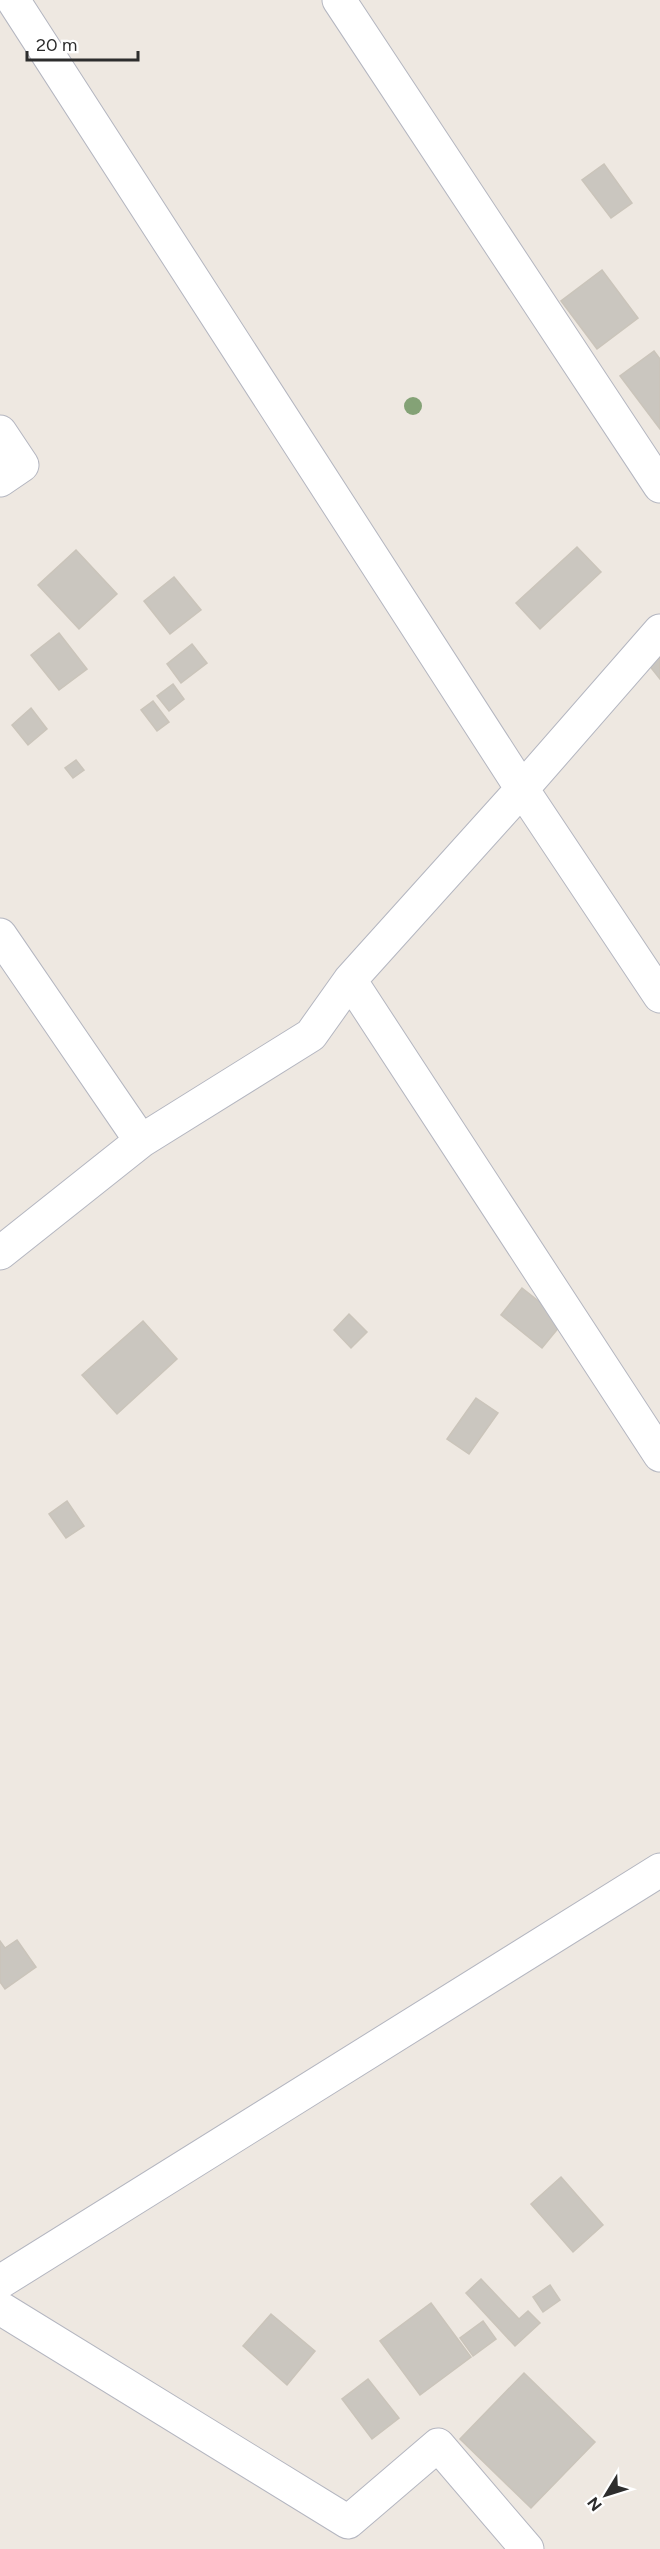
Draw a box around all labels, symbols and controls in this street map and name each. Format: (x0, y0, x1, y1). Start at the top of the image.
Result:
scale bar (27, 24, 138, 62)
text: 20 m (36, 34, 77, 56)
north arrow (576, 2465, 636, 2525)
text: N (583, 2493, 606, 2515)

